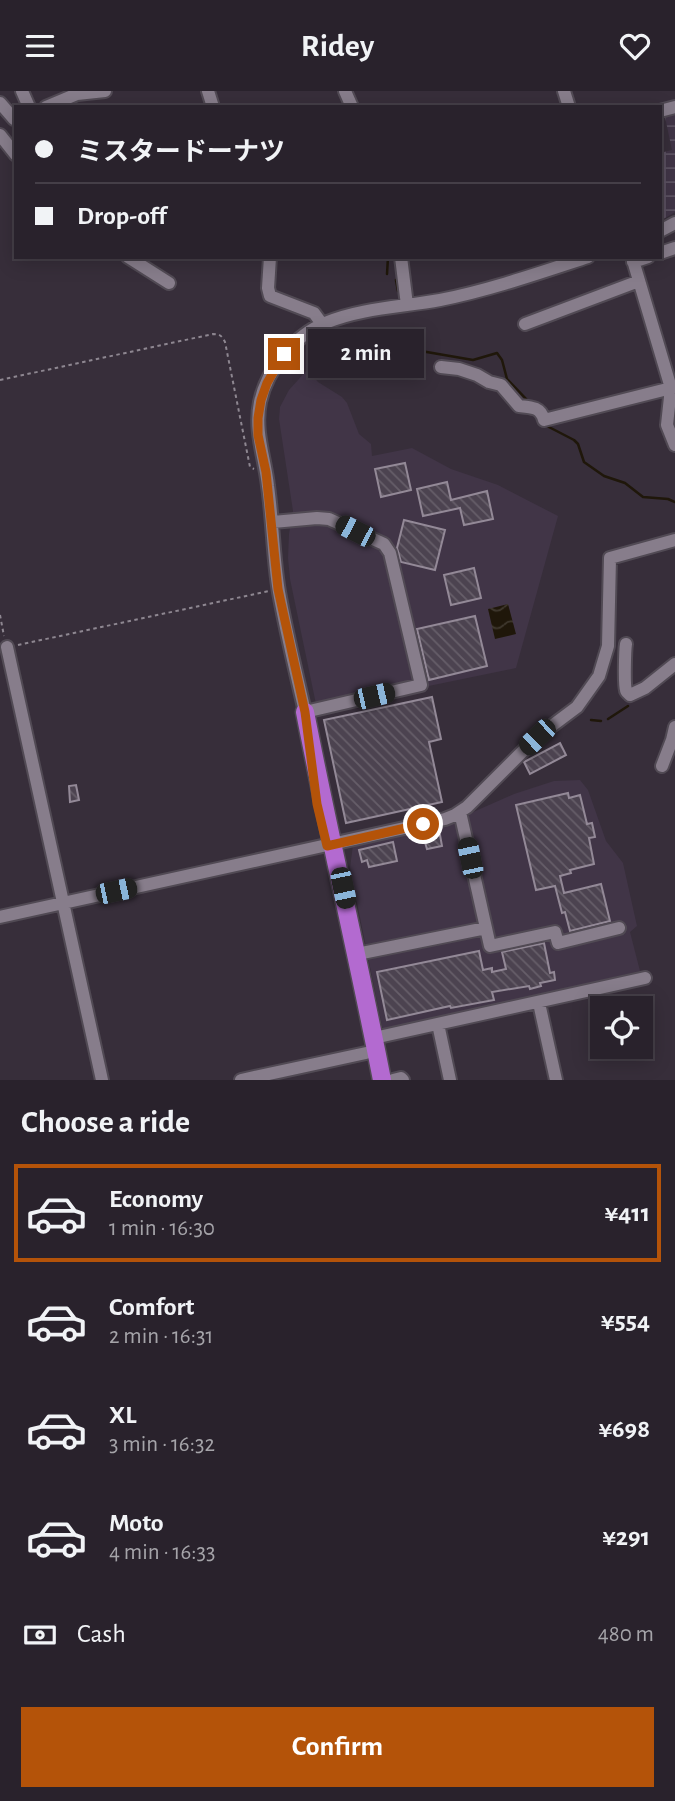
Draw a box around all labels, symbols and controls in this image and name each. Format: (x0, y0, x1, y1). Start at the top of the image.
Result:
icon: menu (21, 27, 59, 65)
icon: heart (616, 27, 654, 65)
text: Ridey (301, 30, 374, 62)
text: ミスタードーナツ (77, 139, 285, 165)
text: Drop-off (77, 203, 166, 229)
callout: 2 min (308, 329, 424, 379)
route end (268, 338, 300, 370)
text: 2 min (340, 342, 392, 365)
car (332, 512, 379, 550)
car (352, 681, 397, 711)
car (515, 715, 560, 759)
route start (407, 808, 439, 840)
car (456, 835, 485, 881)
car (329, 865, 358, 911)
car (94, 876, 139, 906)
map controls (590, 996, 653, 1059)
button: locate (590, 996, 653, 1059)
text: Choose a ride (21, 1106, 190, 1138)
icon: car (25, 1182, 88, 1245)
text: Economy (109, 1186, 203, 1212)
text: ¥411 (605, 1200, 650, 1226)
text: 1 min · 16:30 (109, 1217, 215, 1240)
icon: car (25, 1290, 88, 1353)
text: Comfort (109, 1294, 194, 1320)
text: ¥554 (601, 1308, 650, 1334)
text: 2 min · 16:31 (109, 1325, 213, 1348)
icon: car (25, 1398, 88, 1461)
text: XL (109, 1402, 136, 1428)
text: ¥698 (598, 1416, 650, 1442)
text: 3 min · 16:32 (109, 1433, 215, 1456)
icon: car (25, 1506, 88, 1569)
text: Moto (109, 1510, 164, 1536)
text: ¥291 (602, 1524, 650, 1550)
text: 4 min · 16:33 (109, 1541, 216, 1564)
icon: cash (21, 1616, 59, 1654)
text: Cash (77, 1621, 126, 1647)
text: 480 m (598, 1623, 654, 1646)
button: Confirm (21, 1707, 654, 1787)

